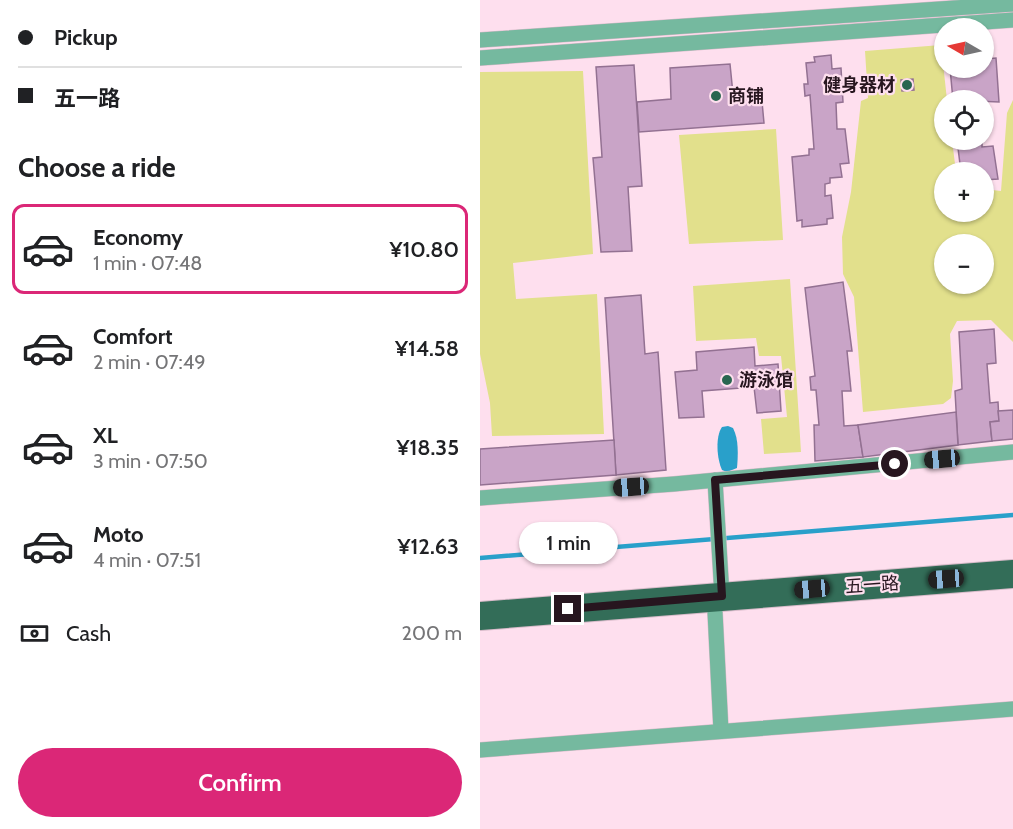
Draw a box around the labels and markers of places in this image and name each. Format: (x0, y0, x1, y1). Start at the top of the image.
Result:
place label: 健身器材 (823, 74, 895, 96)
marker: 健身器材 (900, 78, 914, 92)
place label: 商铺 (728, 85, 764, 107)
marker: 商铺 (709, 89, 723, 103)
place label: 游泳馆 (739, 369, 793, 391)
marker: 游泳馆 (720, 373, 734, 387)

